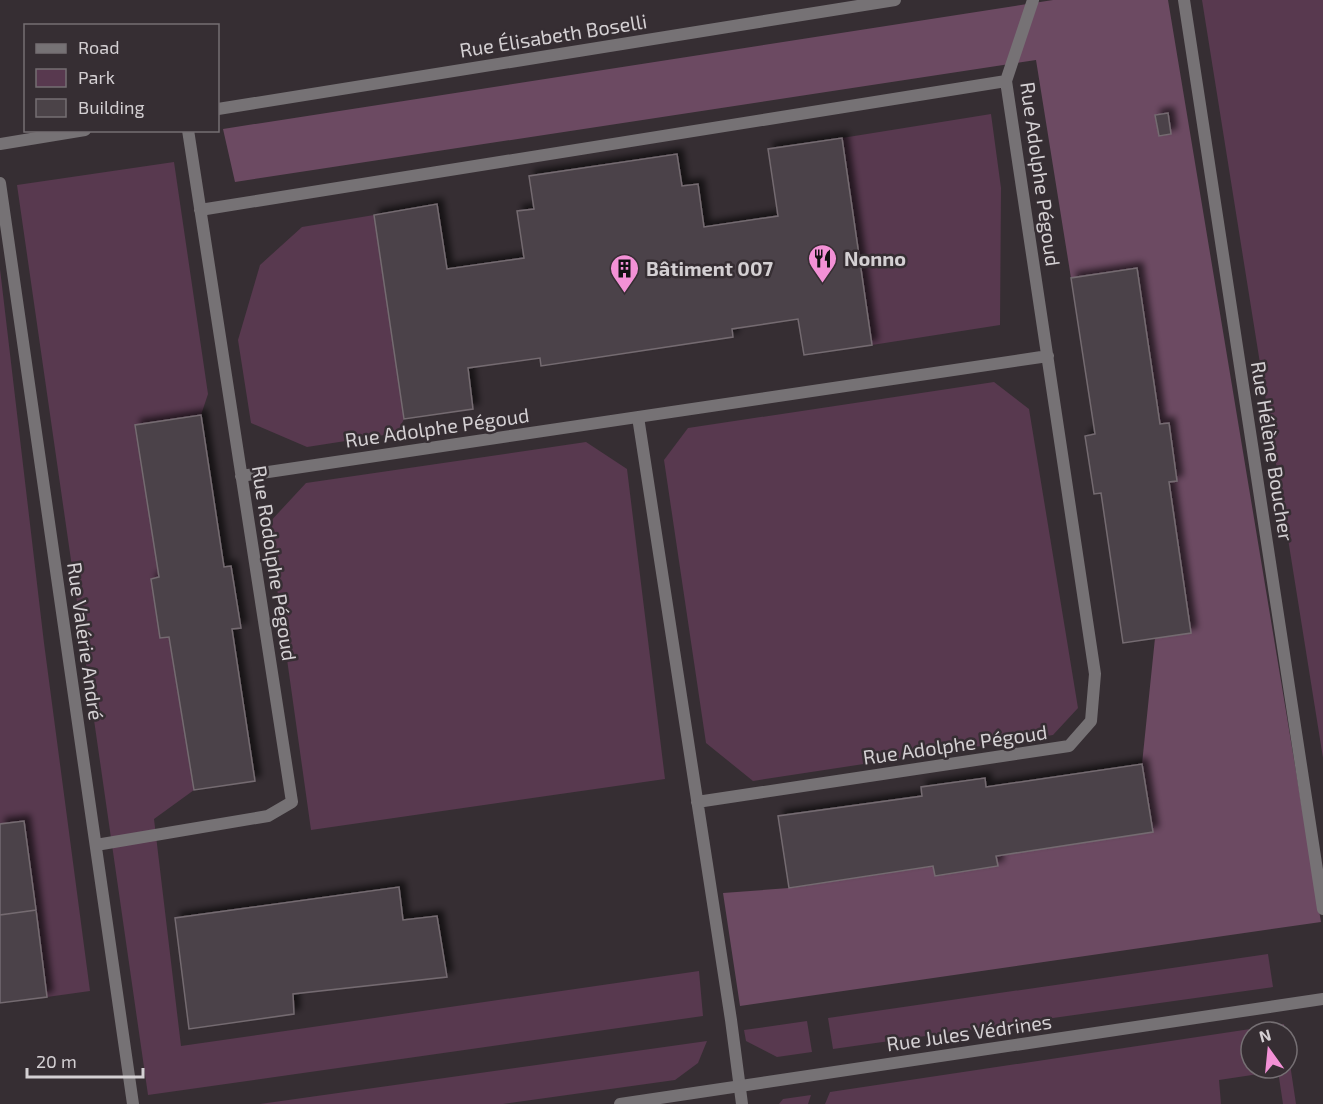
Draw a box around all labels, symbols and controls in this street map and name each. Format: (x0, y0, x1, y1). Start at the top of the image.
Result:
street label: Rue Élisabeth Boselli (458, 8, 648, 62)
legend (24, 24, 219, 132)
text: Road (78, 36, 119, 58)
text: Park (78, 66, 115, 88)
street label: Rue Adolphe Pégoud (1016, 80, 1066, 268)
text: Building (78, 96, 145, 118)
restaurant icon: Nonno (807, 242, 839, 284)
place label: Nonno (844, 246, 906, 270)
building icon: Bâtiment 007 (609, 252, 641, 294)
place label: Bâtiment 007 (646, 256, 774, 280)
street label: Rue Hélène Boucher (1247, 359, 1299, 543)
street label: Rue Adolphe Pégoud (343, 402, 531, 452)
street label: Rue Rodolphe Pégoud (248, 464, 302, 662)
street label: Rue Valérie André (63, 560, 109, 722)
street label: Rue Adolphe Pégoud (861, 719, 1049, 769)
street label: Rue Jules Védrines (885, 1009, 1053, 1055)
north arrow (1239, 1020, 1299, 1080)
text: N (1257, 1024, 1273, 1046)
scale bar (27, 1041, 142, 1079)
text: 20 m (36, 1050, 77, 1072)

